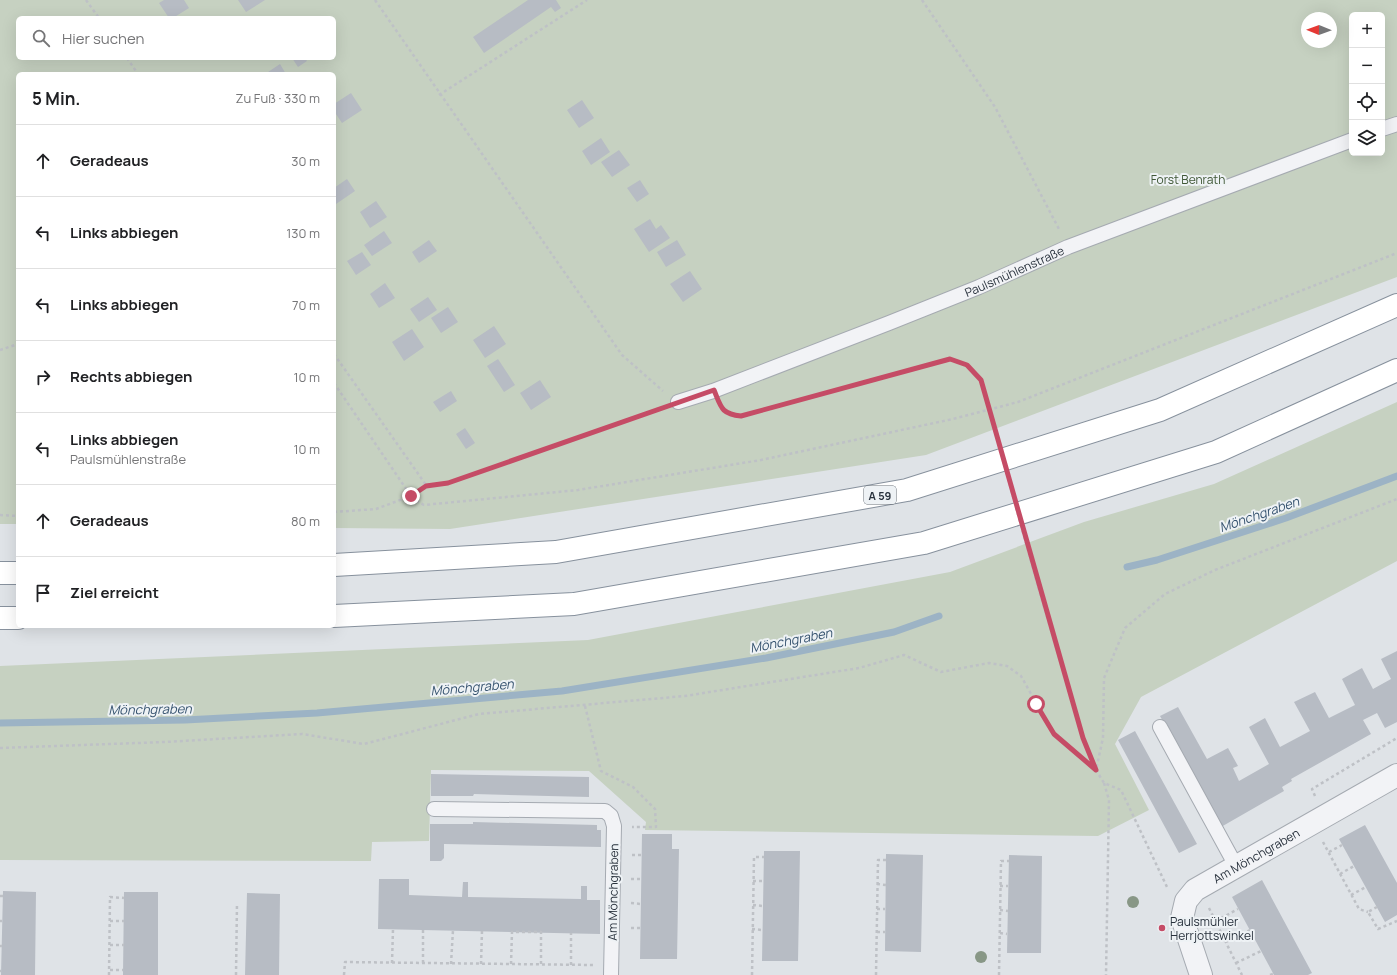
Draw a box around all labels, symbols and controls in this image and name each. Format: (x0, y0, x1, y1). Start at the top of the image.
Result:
north arrow (1301, 12, 1337, 48)
map controls (1349, 12, 1385, 156)
button: + (1349, 12, 1385, 48)
search box (16, 16, 336, 60)
icon: search (30, 27, 52, 49)
text: Hier suchen (62, 28, 144, 49)
button: − (1349, 48, 1385, 84)
button: locate (1349, 84, 1385, 120)
text: 5 Min. (32, 87, 80, 110)
text: Zu Fuß · 330 m (236, 89, 320, 107)
button: layers (1349, 120, 1385, 156)
icon: ahead (32, 150, 54, 172)
text: Geradeaus (70, 150, 149, 171)
text: 30 m (291, 152, 320, 170)
park label: Forst Benrath (1151, 171, 1225, 188)
icon: left (32, 222, 54, 244)
text: Links abbiegen (70, 222, 178, 243)
text: 130 m (286, 224, 320, 242)
street label: Paulsmühlenstraße (962, 241, 1067, 300)
icon: left (32, 294, 54, 316)
text: Links abbiegen (70, 294, 178, 315)
text: 70 m (292, 296, 320, 314)
icon: right (32, 366, 54, 388)
text: Rechts abbiegen (70, 366, 192, 387)
text: 10 m (293, 368, 320, 386)
text: Links abbiegen (70, 429, 178, 450)
icon: left (32, 438, 54, 460)
text: 10 m (293, 440, 320, 458)
text: Paulsmühlenstraße (70, 450, 186, 468)
road number: A 59 (864, 486, 896, 504)
route end (402, 487, 420, 505)
water label: Mönchgraben (1217, 492, 1303, 536)
icon: ahead (32, 510, 54, 532)
text: Geradeaus (70, 510, 149, 531)
text: 80 m (291, 512, 320, 530)
icon: arrive (32, 582, 54, 604)
text: Ziel erreicht (70, 582, 159, 603)
water label: Mönchgraben (748, 623, 835, 657)
water label: Mönchgraben (430, 674, 516, 700)
route start (1027, 695, 1045, 713)
water label: Mönchgraben (108, 699, 193, 719)
street label: Am Mönchgraben (1210, 824, 1303, 887)
street label: Am Mönchgraben (604, 843, 622, 941)
place label: Paulsmühler Herrjottswinkel (1170, 913, 1254, 944)
marker: Paulsmühler Herrjottswinkel (1157, 923, 1167, 933)

